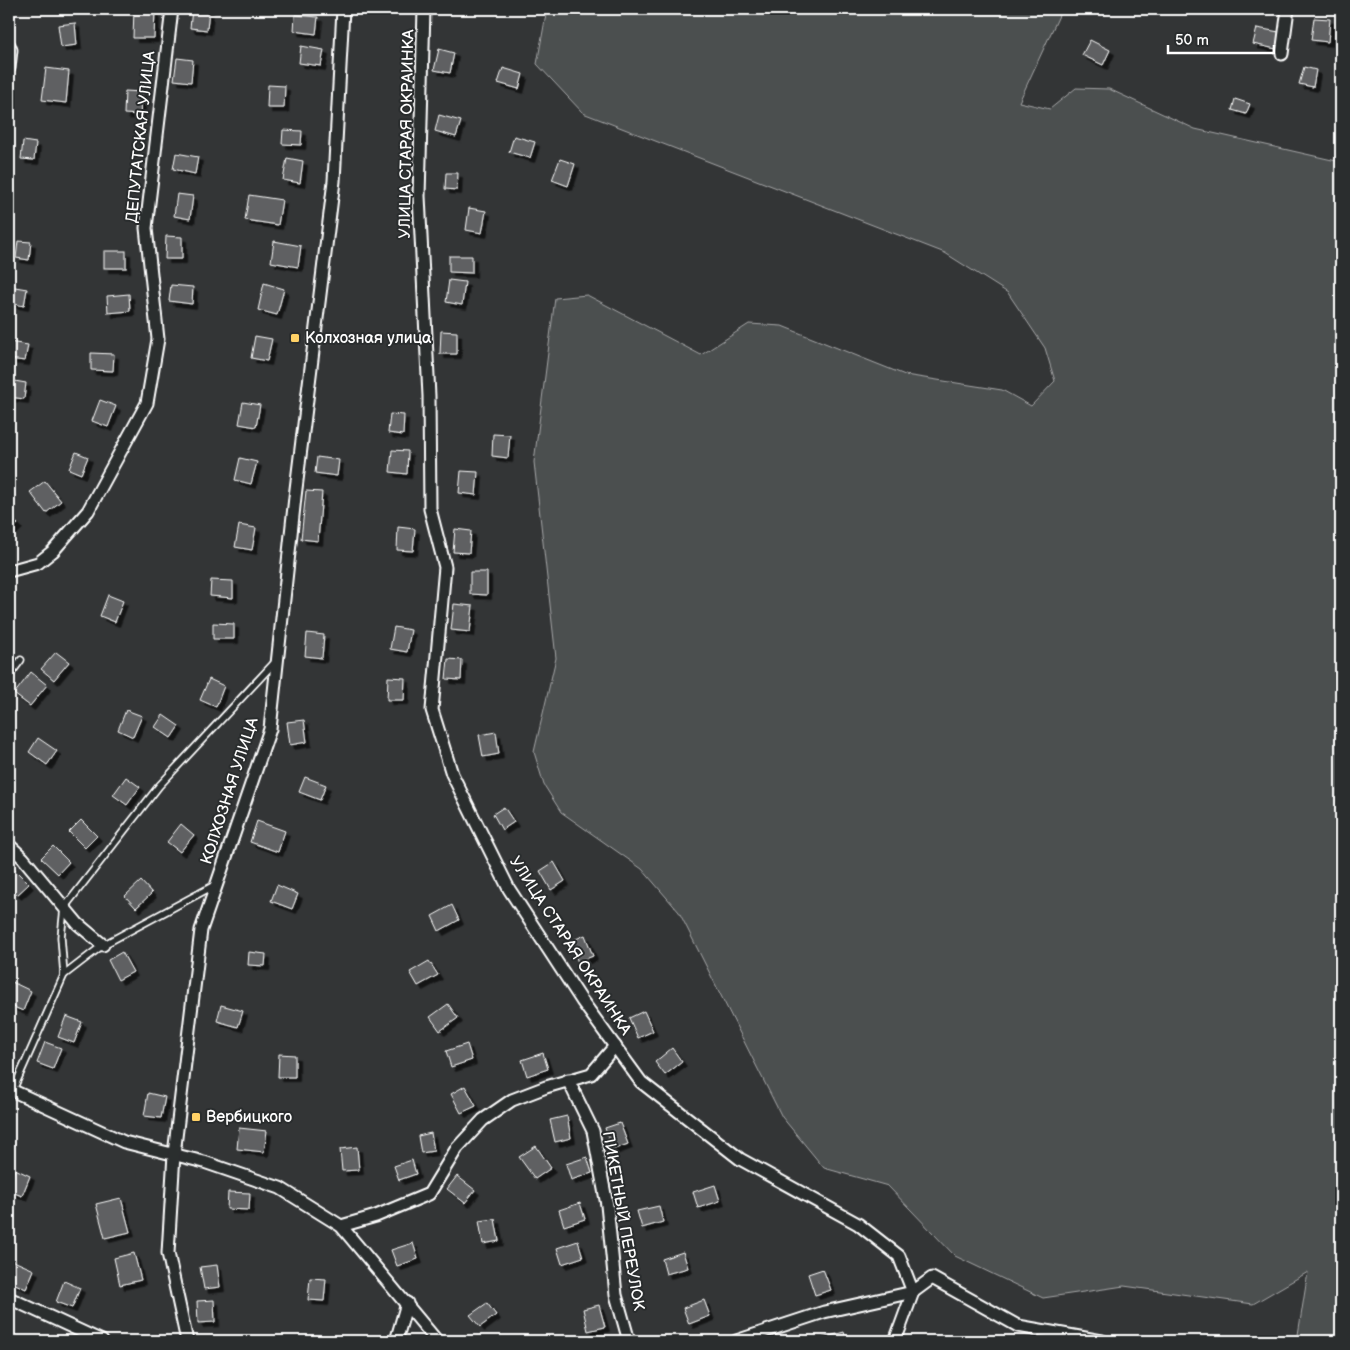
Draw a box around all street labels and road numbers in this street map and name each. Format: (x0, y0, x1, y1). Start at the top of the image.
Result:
street label: УЛИЦА СТАРАЯ ОКРАИНКА (396, 29, 418, 239)
street label: ДЕПУТАТСКАЯ УЛИЦА (123, 50, 159, 224)
street label: КОЛХОЗНАЯ УЛИЦА (197, 715, 263, 867)
street label: УЛИЦА СТАРАЯ ОКРАИНКА (505, 853, 635, 1039)
street label: ПИКЕТНЫЙ ПЕРЕУЛОК (598, 1130, 648, 1313)

